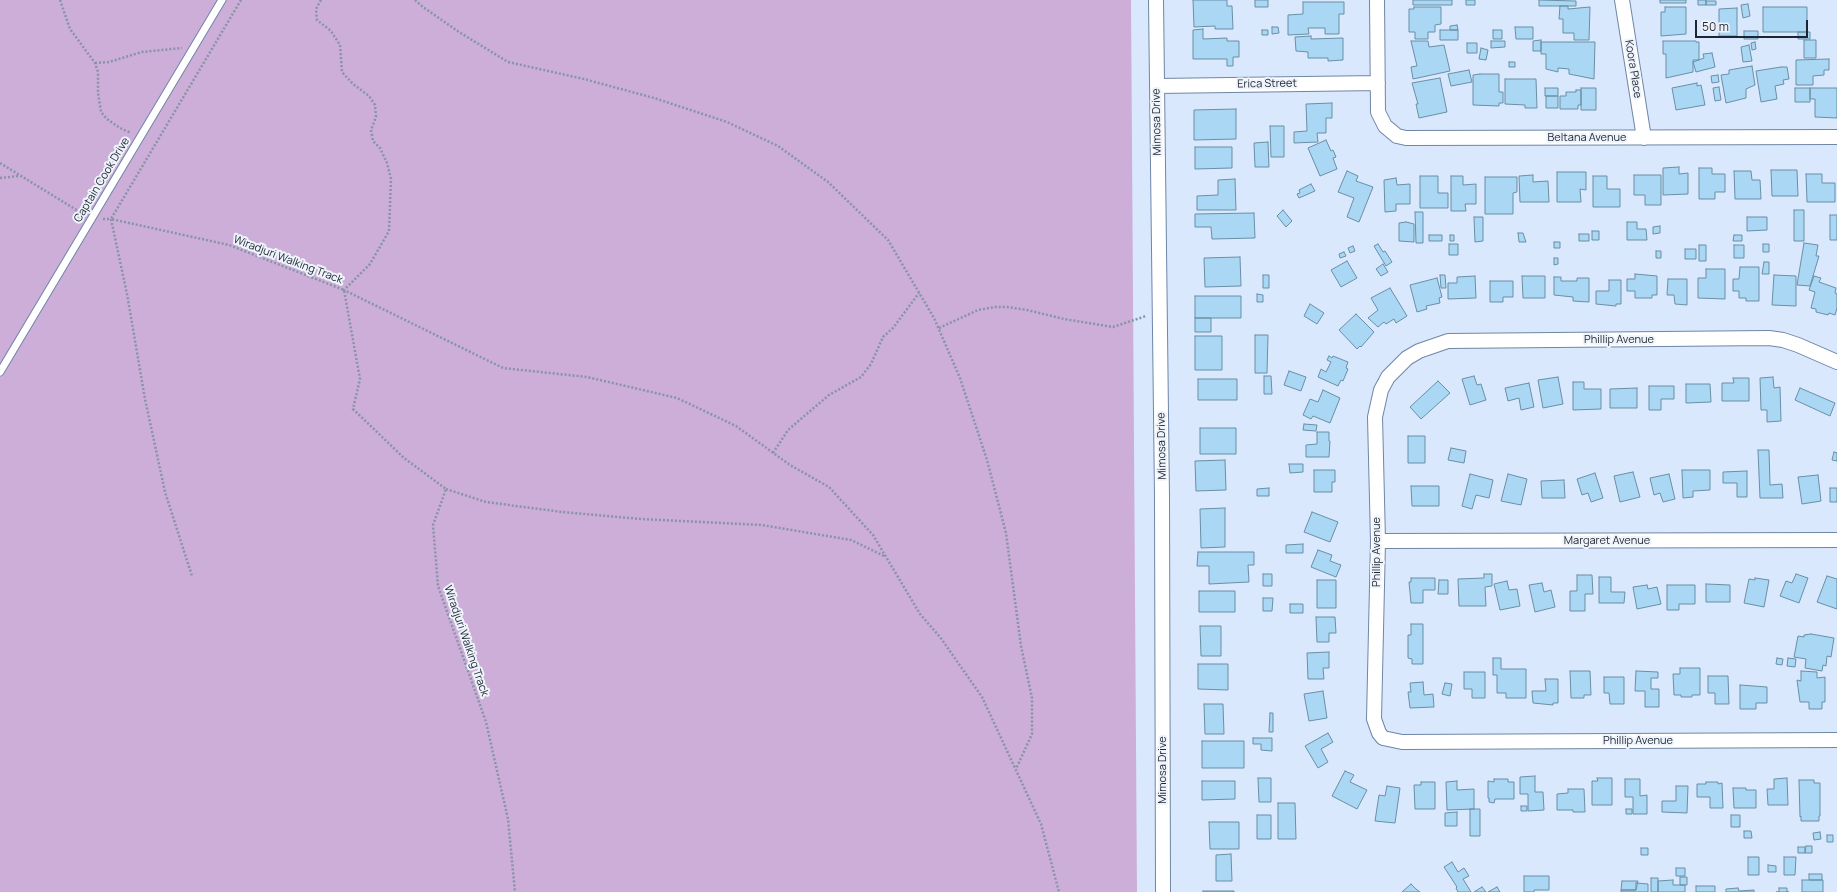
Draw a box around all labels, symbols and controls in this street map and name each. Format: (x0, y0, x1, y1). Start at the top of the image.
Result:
scale bar (1697, 12, 1810, 38)
text: 50 m (1702, 18, 1729, 35)
street label: Koora Place (1622, 39, 1644, 99)
street label: Erica Street (1237, 77, 1297, 91)
street label: Mimosa Drive (1150, 88, 1164, 156)
street label: Beltana Avenue (1548, 131, 1626, 145)
street label: Captain Cook Drive (71, 135, 133, 225)
street label: Wiradjuri Walking Track (231, 233, 345, 287)
street label: Phillip Avenue (1584, 333, 1654, 347)
street label: Mimosa Drive (1155, 412, 1169, 480)
street label: Phillip Avenue (1370, 517, 1384, 587)
street label: Margaret Avenue (1564, 534, 1650, 548)
street label: Wiradjuri Walking Track (441, 584, 491, 698)
street label: Phillip Avenue (1603, 734, 1673, 748)
street label: Mimosa Drive (1156, 736, 1170, 804)

